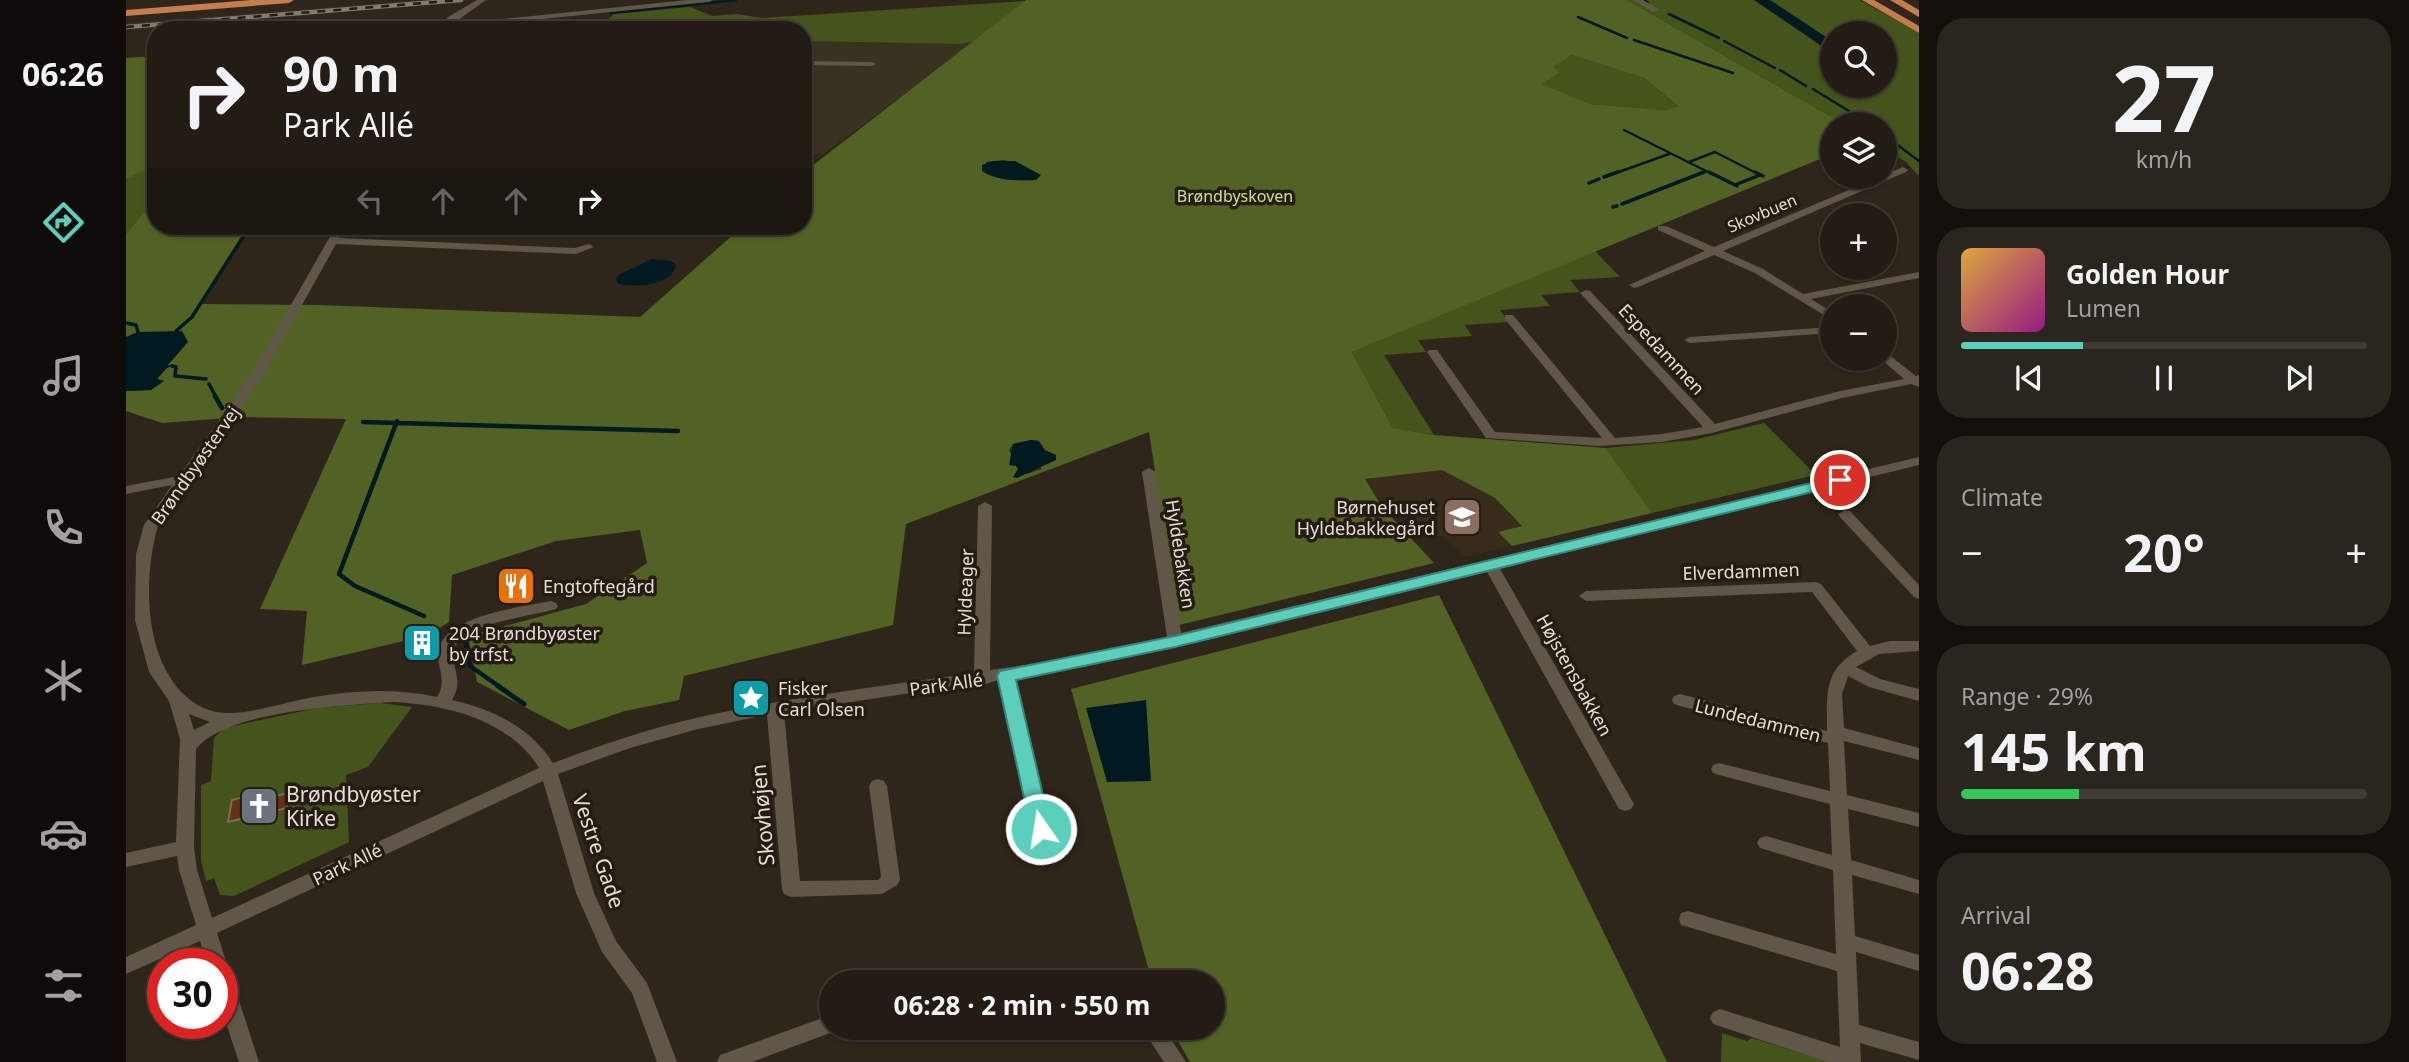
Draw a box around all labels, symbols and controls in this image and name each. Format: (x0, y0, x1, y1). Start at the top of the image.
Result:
map controls (1820, 21, 1897, 371)
button: search (1820, 21, 1897, 98)
text: 27 (2112, 35, 2216, 159)
text: 90 m (283, 40, 400, 106)
icon: right (168, 49, 259, 140)
text: 06:26 (22, 52, 104, 95)
text: Park Allé (283, 103, 414, 146)
button: layers (1820, 112, 1897, 189)
text: km/h (2136, 143, 2192, 175)
icon: left (351, 182, 389, 220)
icon: ahead (424, 182, 462, 220)
icon: ahead (497, 182, 535, 220)
icon: right (570, 182, 608, 220)
park label: Brøndbyskoven (1177, 185, 1293, 207)
street label: Skovbuen (1724, 189, 1800, 237)
icon: directions (39, 198, 88, 247)
button: + (1820, 203, 1897, 280)
text: Golden Hour (2066, 256, 2229, 292)
text: Lumen (2066, 292, 2141, 324)
button: − (1820, 294, 1897, 371)
street label: Espedammen (1614, 298, 1710, 400)
icon: music (39, 351, 88, 400)
icon: previous (2010, 359, 2048, 397)
icon: pause (2145, 359, 2183, 397)
icon: next (2280, 359, 2318, 397)
street label: Brøndbyøstervej (145, 401, 245, 529)
pin (1810, 450, 1870, 510)
icon: arrive (1821, 461, 1859, 499)
text: Climate (1961, 481, 2043, 513)
place label: Børnehuset Hyldebakkegård (1297, 495, 1435, 540)
school or university icon: Børnehuset Hyldebakkegård (1441, 496, 1483, 538)
street label: Hyldebakken (1161, 498, 1201, 610)
icon: phone (39, 503, 88, 552)
text: 20° (2123, 516, 2205, 587)
text: − (1961, 526, 1983, 578)
text: + (2345, 526, 2367, 578)
street label: Hyldeager (951, 547, 979, 636)
street label: Elverdammen (1682, 557, 1800, 585)
restaurant icon: Engtoftegård (495, 565, 537, 607)
place label: Engtoftegård (543, 574, 655, 598)
street label: Højstensbakken (1532, 610, 1618, 740)
place label: 204 Brøndbyøster by trfst. (449, 621, 600, 666)
building icon: 204 Brøndbyøster by trfst. (401, 622, 443, 664)
icon: climate (39, 656, 88, 705)
street label: Park Allé (908, 667, 984, 701)
place label: Fisker Carl Olsen (778, 676, 865, 721)
place icon: Fisker Carl Olsen (730, 677, 772, 719)
text: Range · 29% (1961, 680, 2093, 712)
street label: Lundedammen (1693, 693, 1823, 747)
text: 145 km (1961, 715, 2147, 786)
street label: Skovhøjen (744, 763, 780, 867)
place label: Brøndbyøster Kirke (286, 780, 421, 832)
church icon: Brøndbyøster Kirke (238, 785, 280, 827)
street label: Vestre Gade (566, 790, 632, 912)
position arrow (1004, 792, 1078, 866)
icon: car (39, 809, 88, 858)
street label: Park Allé (309, 838, 385, 890)
text: Arrival (1961, 899, 2031, 931)
text: 06:28 (1961, 934, 2095, 1005)
speed limit sign: 30 (147, 948, 238, 1039)
icon: filters (39, 961, 88, 1010)
text: 06:28 · 2 min · 550 m (894, 987, 1150, 1023)

